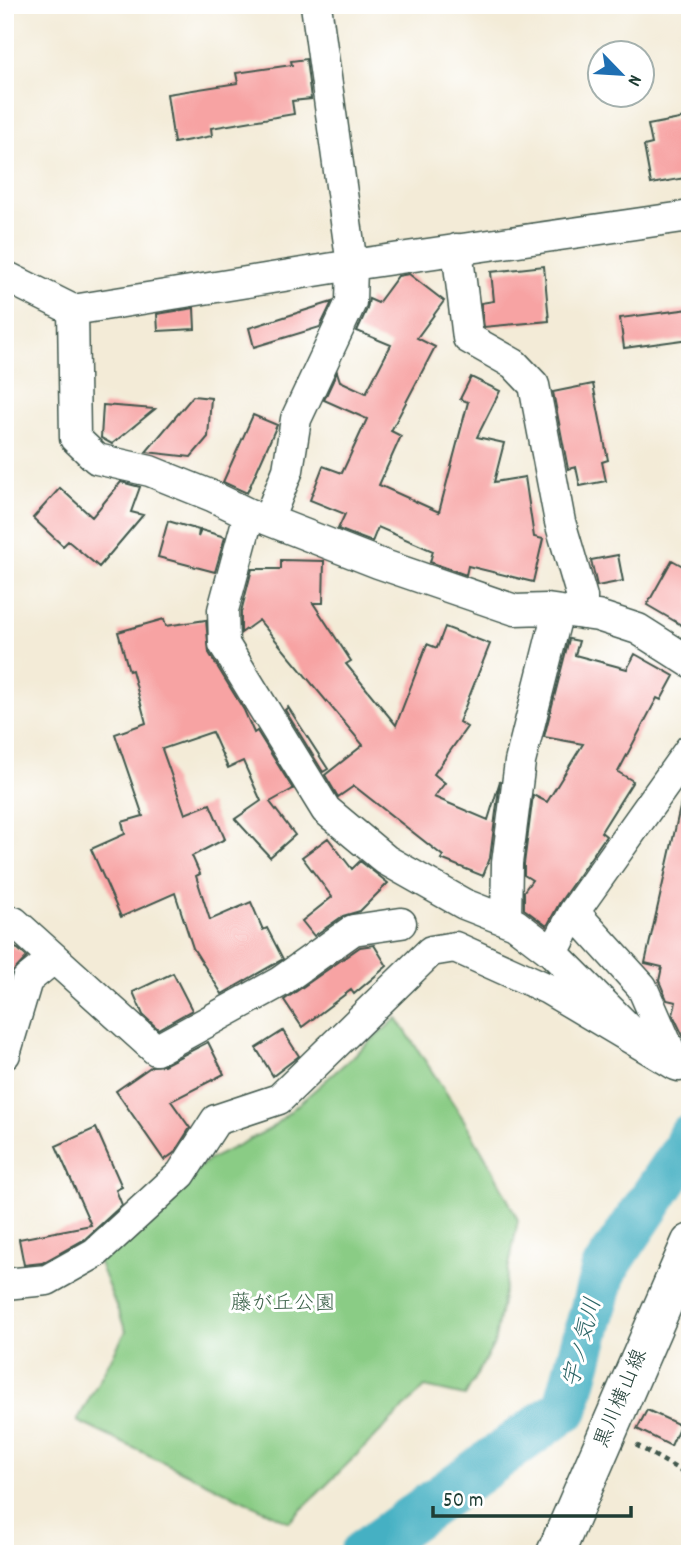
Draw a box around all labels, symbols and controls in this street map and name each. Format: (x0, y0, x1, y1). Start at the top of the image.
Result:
north arrow (586, 38, 656, 108)
text: N (619, 70, 647, 90)
park label: 藤が丘公園 (231, 1290, 336, 1320)
water label: 宇ノ気川 (556, 1294, 612, 1392)
street label: 黒川横山線 (588, 1345, 656, 1453)
scale bar (433, 1475, 630, 1519)
text: 50 m (443, 1487, 483, 1517)

